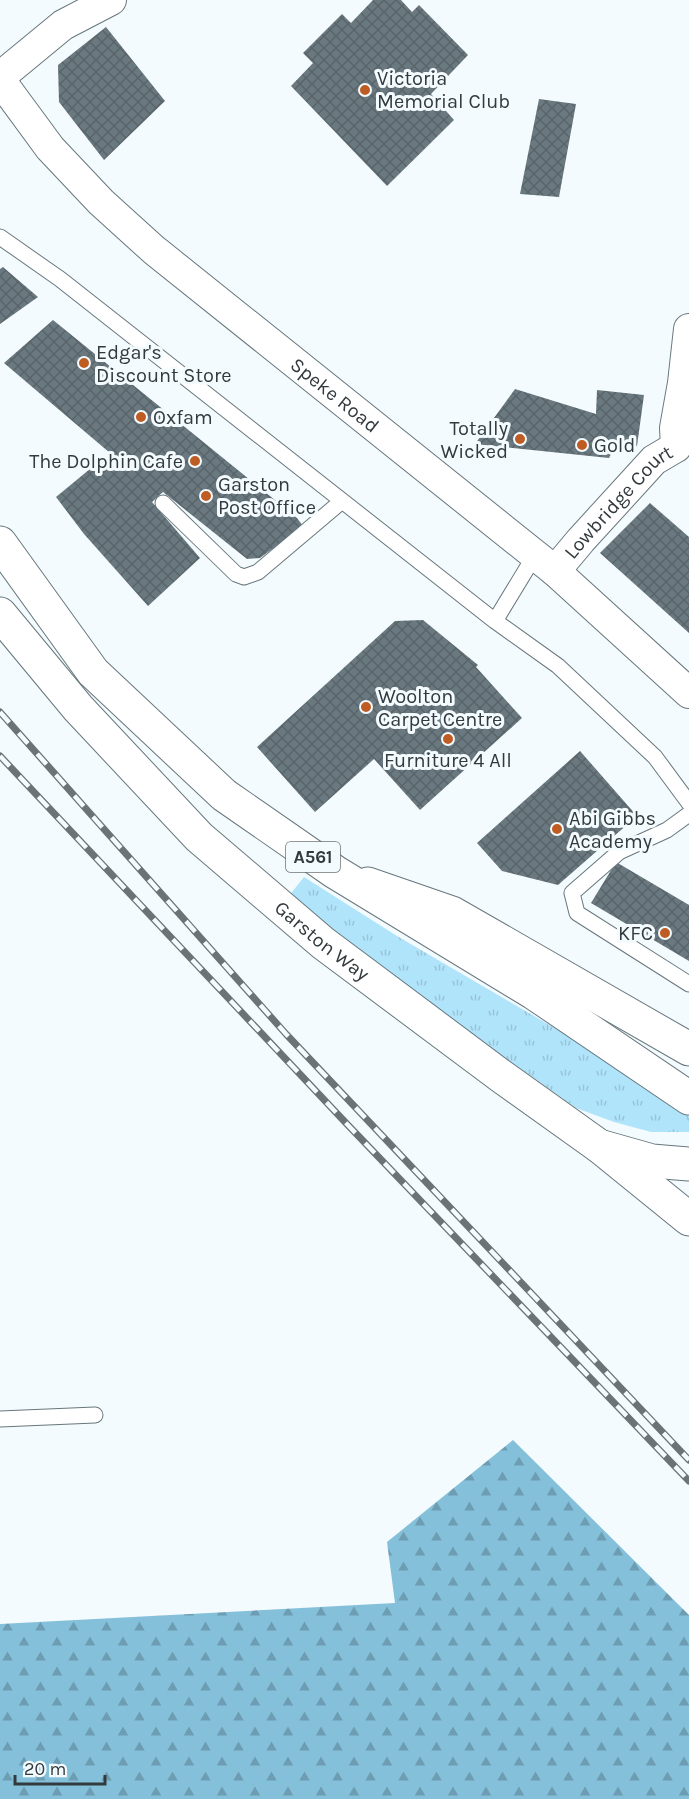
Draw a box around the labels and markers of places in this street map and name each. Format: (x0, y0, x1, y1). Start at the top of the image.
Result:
place label: Victoria Memorial Club (377, 67, 510, 113)
marker: Victoria Memorial Club (358, 83, 372, 97)
place label: Edgar's Discount Store (96, 341, 231, 387)
marker: Edgar's Discount Store (77, 356, 91, 370)
place label: Oxfam (153, 406, 213, 429)
marker: Oxfam (134, 410, 148, 424)
place label: Totally Wicked (440, 417, 508, 463)
marker: Totally Wicked (513, 432, 527, 446)
place label: Gold (594, 434, 635, 457)
marker: Gold (575, 438, 589, 452)
place label: The Dolphin Cafe (29, 450, 183, 473)
marker: The Dolphin Cafe (188, 454, 202, 468)
place label: Garston Post Office (218, 473, 316, 519)
marker: Garston Post Office (199, 489, 213, 503)
place label: Woolton Carpet Centre (378, 685, 502, 731)
marker: Woolton Carpet Centre (359, 700, 373, 714)
marker: Furniture 4 All (441, 732, 455, 746)
place label: Furniture 4 All (384, 749, 512, 772)
place label: Abi Gibbs Academy (569, 807, 656, 853)
marker: Abi Gibbs Academy (550, 822, 564, 836)
place label: KFC (618, 922, 653, 945)
marker: KFC (658, 926, 672, 940)

